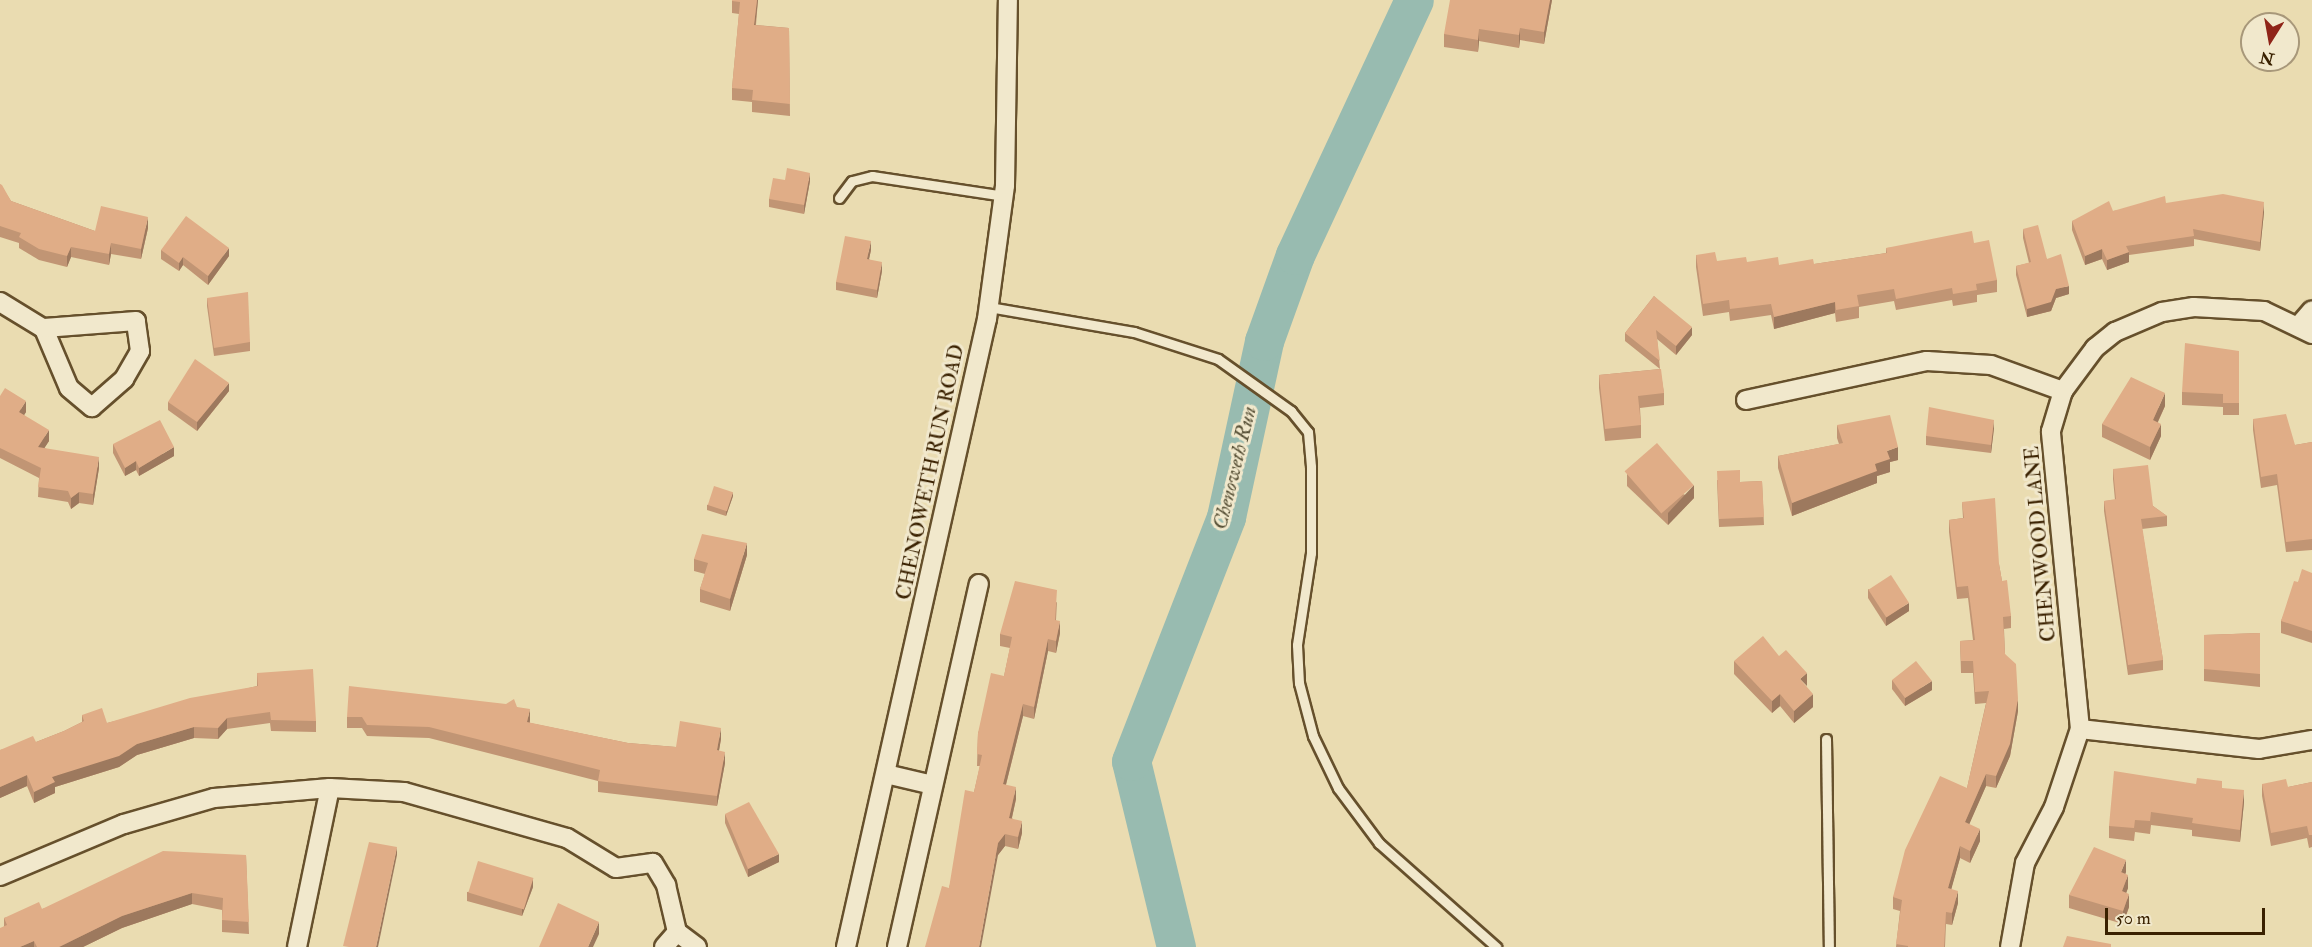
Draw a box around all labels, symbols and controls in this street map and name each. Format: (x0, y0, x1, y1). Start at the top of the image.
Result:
north arrow (2240, 12, 2300, 72)
text: N (2258, 47, 2276, 69)
street label: CHENOWETH RUN ROAD (891, 342, 969, 602)
water label: Chenoweth Run (1208, 404, 1262, 532)
street label: CHENWOOD LANE (2020, 445, 2060, 643)
scale bar (2108, 896, 2268, 934)
text: 50 m (2116, 907, 2151, 930)

